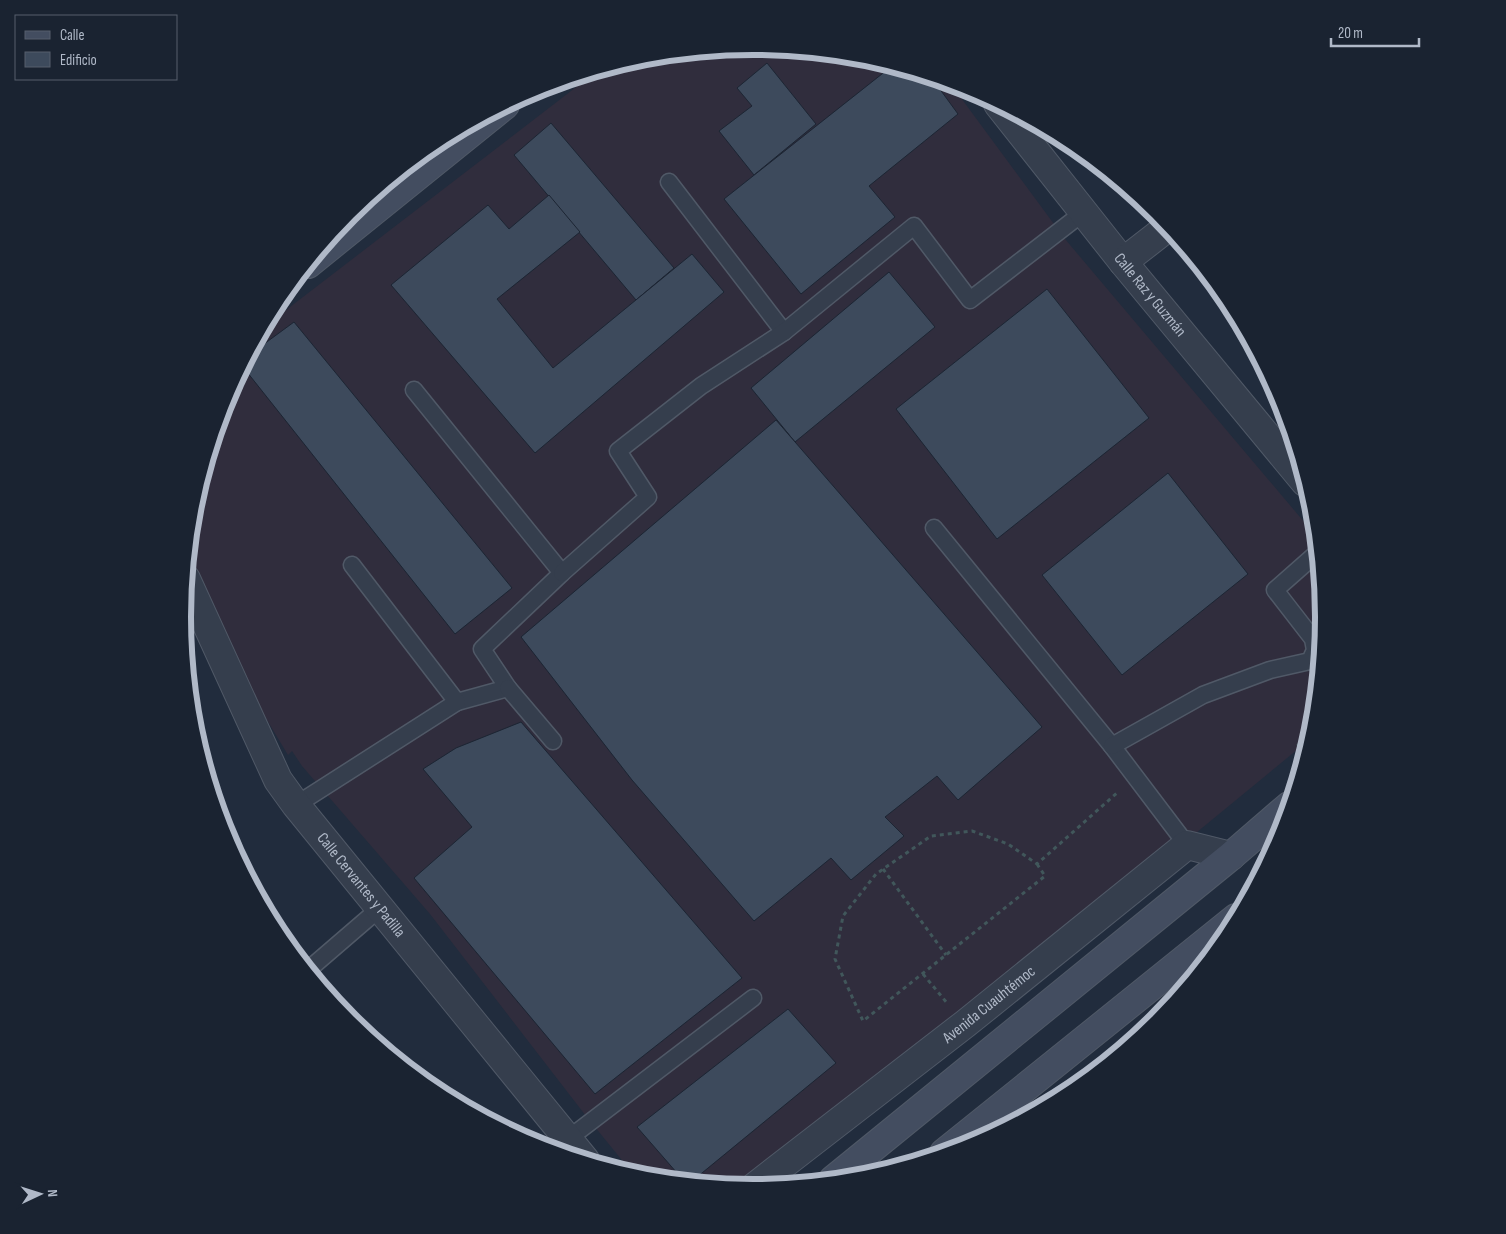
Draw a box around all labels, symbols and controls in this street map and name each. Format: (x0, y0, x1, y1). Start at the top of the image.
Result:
legend (15, 15, 178, 80)
scale bar (1331, 15, 1418, 47)
text: 20 m (1338, 24, 1363, 43)
text: Calle (60, 26, 84, 45)
text: Edificio (60, 51, 97, 70)
street label: Calle Raz y Guzmán (1110, 249, 1190, 340)
street label: Calle Cervantes y Padilla (313, 829, 409, 941)
street label: Avenida Cuauhtémoc (938, 962, 1039, 1048)
north arrow (15, 1169, 65, 1219)
text: N (44, 1189, 61, 1197)

